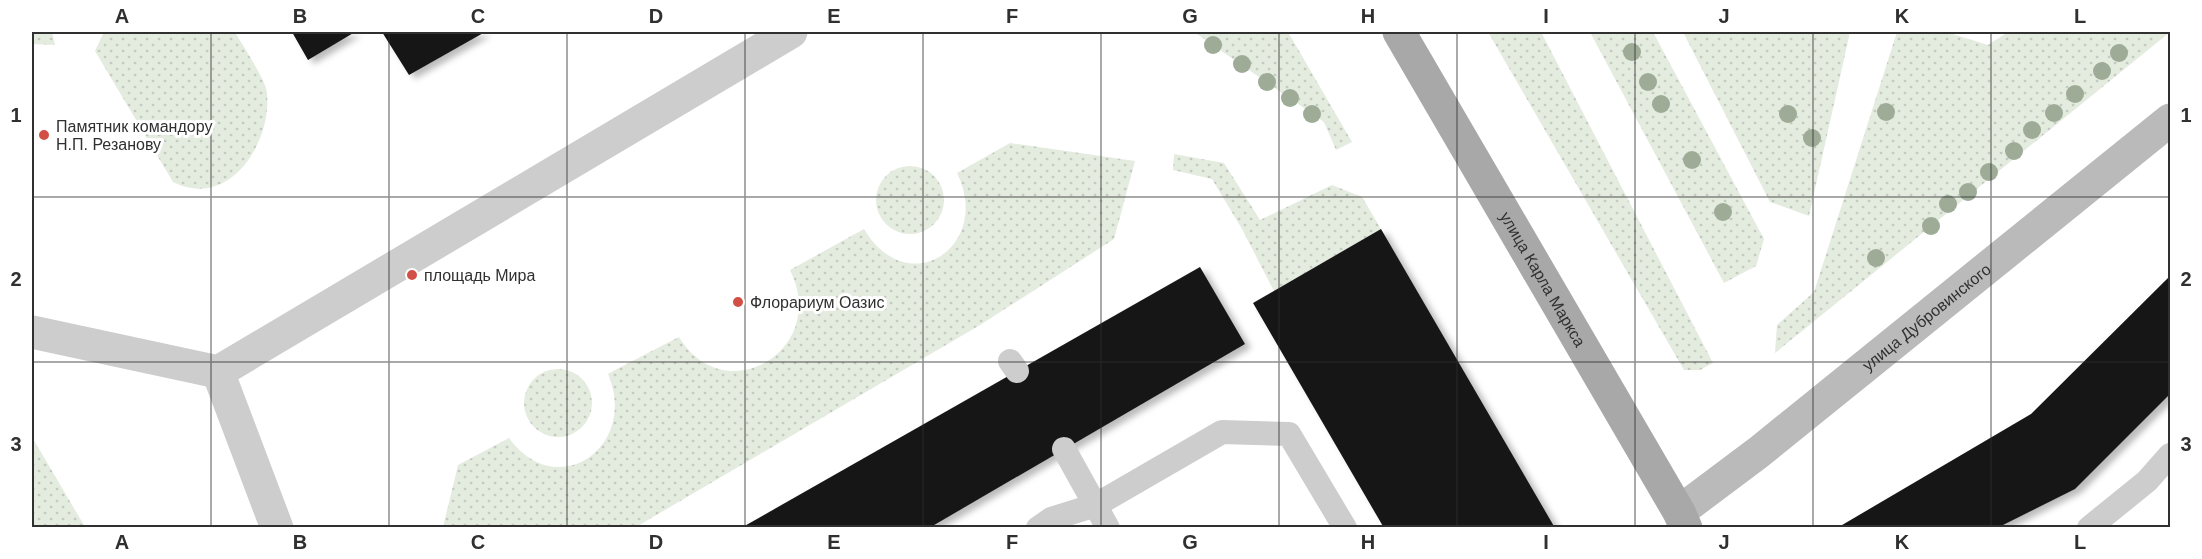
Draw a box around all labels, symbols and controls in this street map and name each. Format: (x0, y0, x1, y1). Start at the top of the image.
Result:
text: A (115, 5, 129, 27)
text: B (293, 5, 307, 27)
text: C (471, 5, 485, 27)
text: D (649, 5, 663, 27)
text: E (827, 5, 841, 27)
text: F (1006, 5, 1018, 27)
text: G (1182, 5, 1198, 27)
text: H (1361, 5, 1375, 27)
text: I (1543, 5, 1549, 27)
text: J (1718, 5, 1730, 27)
text: K (1895, 5, 1910, 27)
text: L (2074, 5, 2086, 27)
text: 1 (10, 104, 22, 126)
text: 1 (2180, 104, 2192, 126)
place label: Памятник командору Н.П. Резанову (56, 118, 212, 153)
marker: Памятник командору Н.П. Резанову (37, 128, 51, 142)
street label: улица Карла Маркса (1497, 209, 1589, 350)
street label: улица Дубровинского (1859, 260, 1994, 374)
place label: площадь Мира (424, 267, 535, 284)
text: 2 (10, 268, 22, 290)
marker: площадь Мира (405, 268, 419, 282)
text: 2 (2180, 268, 2192, 290)
place label: Флорариум Оазис (750, 294, 884, 311)
marker: Флорариум Оазис (731, 295, 745, 309)
text: 3 (10, 433, 22, 455)
text: 3 (2180, 433, 2192, 455)
text: A (115, 531, 129, 553)
text: B (293, 531, 307, 553)
text: C (471, 531, 485, 553)
text: D (649, 531, 663, 553)
text: E (827, 531, 841, 553)
text: F (1006, 531, 1018, 553)
text: G (1182, 531, 1198, 553)
text: H (1361, 531, 1375, 553)
text: I (1543, 531, 1549, 553)
text: J (1718, 531, 1730, 553)
text: K (1895, 531, 1910, 553)
text: L (2074, 531, 2086, 553)

